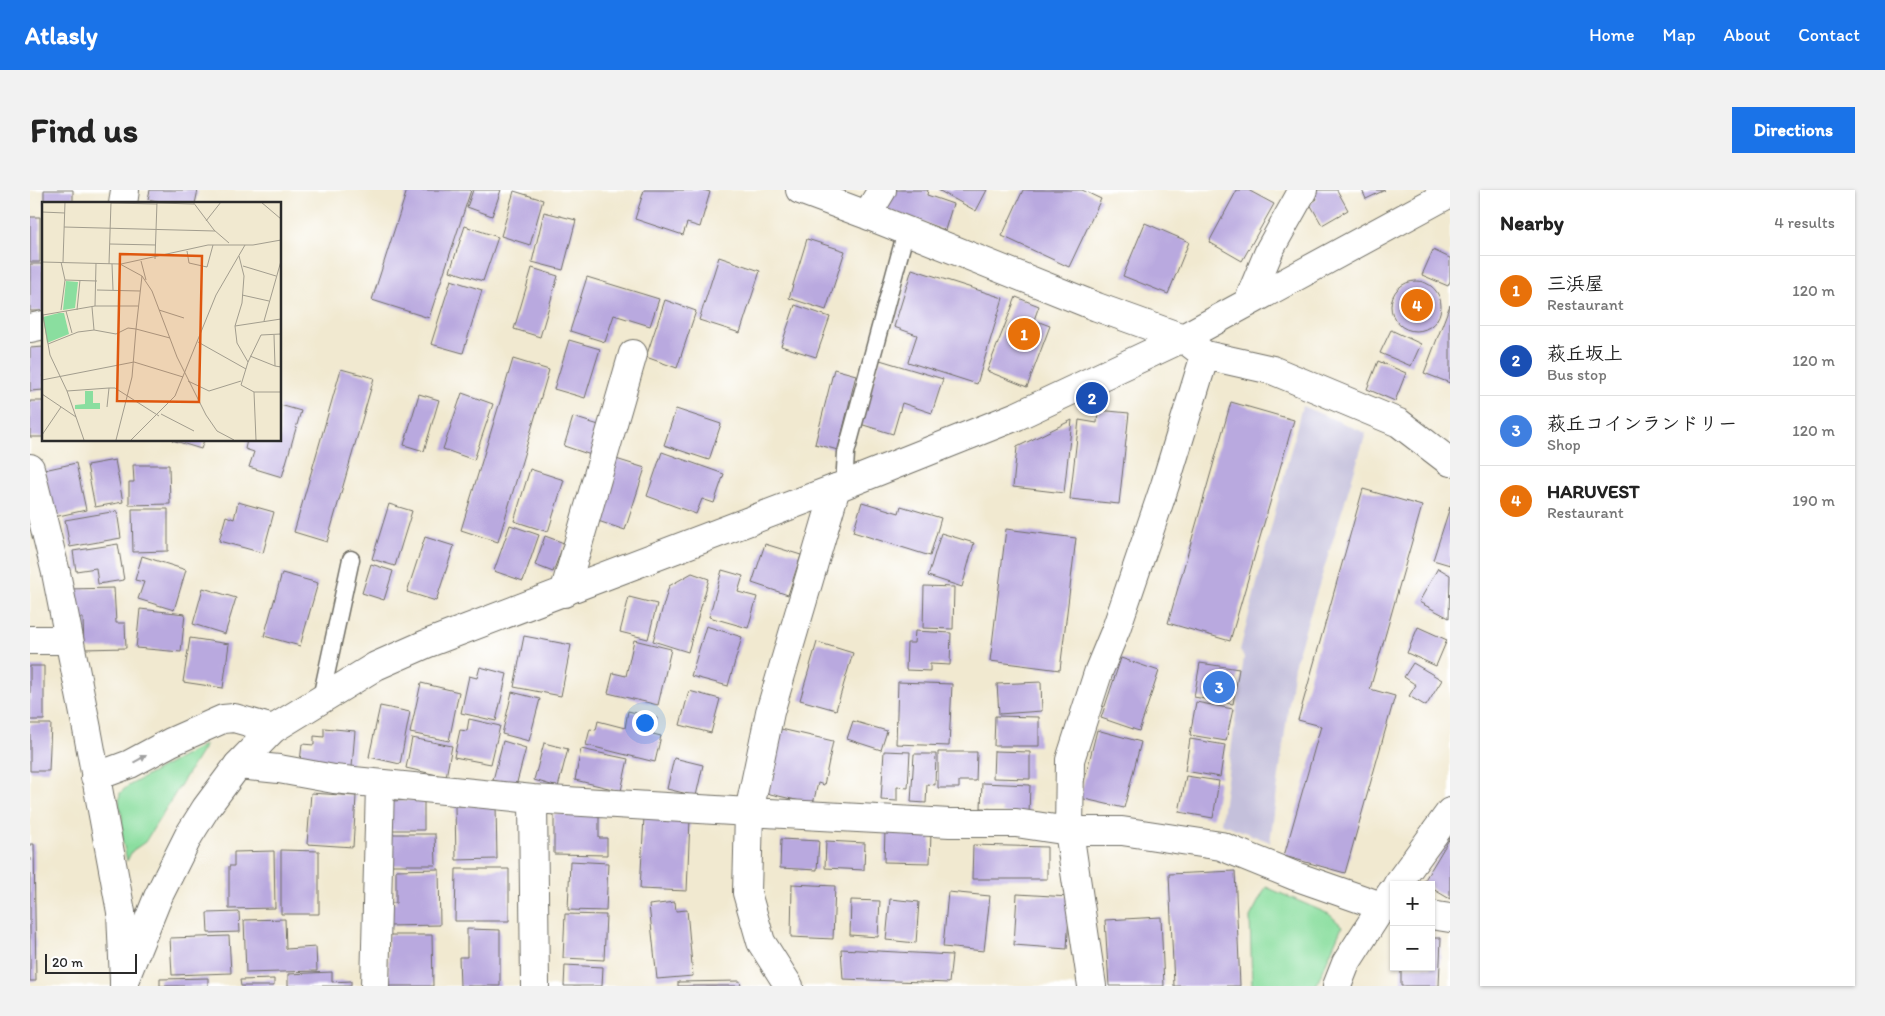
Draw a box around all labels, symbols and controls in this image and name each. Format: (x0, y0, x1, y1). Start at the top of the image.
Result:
text: Atlasly (25, 21, 98, 50)
text: Home (1589, 24, 1635, 46)
text: Map (1663, 24, 1696, 46)
text: About (1724, 24, 1770, 46)
text: Contact (1798, 24, 1860, 46)
button: Directions (1732, 107, 1855, 153)
text: Find us (30, 109, 138, 151)
inset map (42, 202, 281, 441)
text: Nearby (1500, 210, 1564, 235)
text: 4 results (1774, 213, 1835, 232)
text: 三浜屋 (1547, 272, 1604, 295)
text: 1 (1512, 281, 1520, 300)
text: 120 m (1792, 281, 1835, 300)
pin: 4 (1401, 286, 1433, 324)
text: Restaurant (1547, 295, 1624, 314)
pin: 1 (1008, 315, 1040, 353)
text: 萩丘坂上 (1547, 342, 1623, 365)
text: 2 (1512, 351, 1520, 370)
text: 120 m (1792, 351, 1835, 370)
text: Bus stop (1547, 365, 1607, 384)
pin: 2 (1076, 379, 1108, 417)
text: 萩丘コインランドリー (1547, 412, 1737, 435)
text: 3 (1512, 421, 1520, 440)
text: 120 m (1792, 421, 1835, 440)
text: Shop (1547, 435, 1581, 454)
text: HARUVEST (1547, 480, 1640, 503)
text: 4 (1511, 491, 1521, 510)
text: 190 m (1792, 491, 1835, 510)
text: Restaurant (1547, 503, 1624, 522)
pin: 3 (1203, 668, 1235, 706)
your location (632, 710, 658, 736)
one-way arrow (133, 754, 147, 763)
map controls (1390, 881, 1435, 971)
button: + (1390, 881, 1435, 926)
button: − (1390, 926, 1435, 971)
scale bar (45, 951, 138, 974)
text: 20 m (52, 954, 83, 971)

